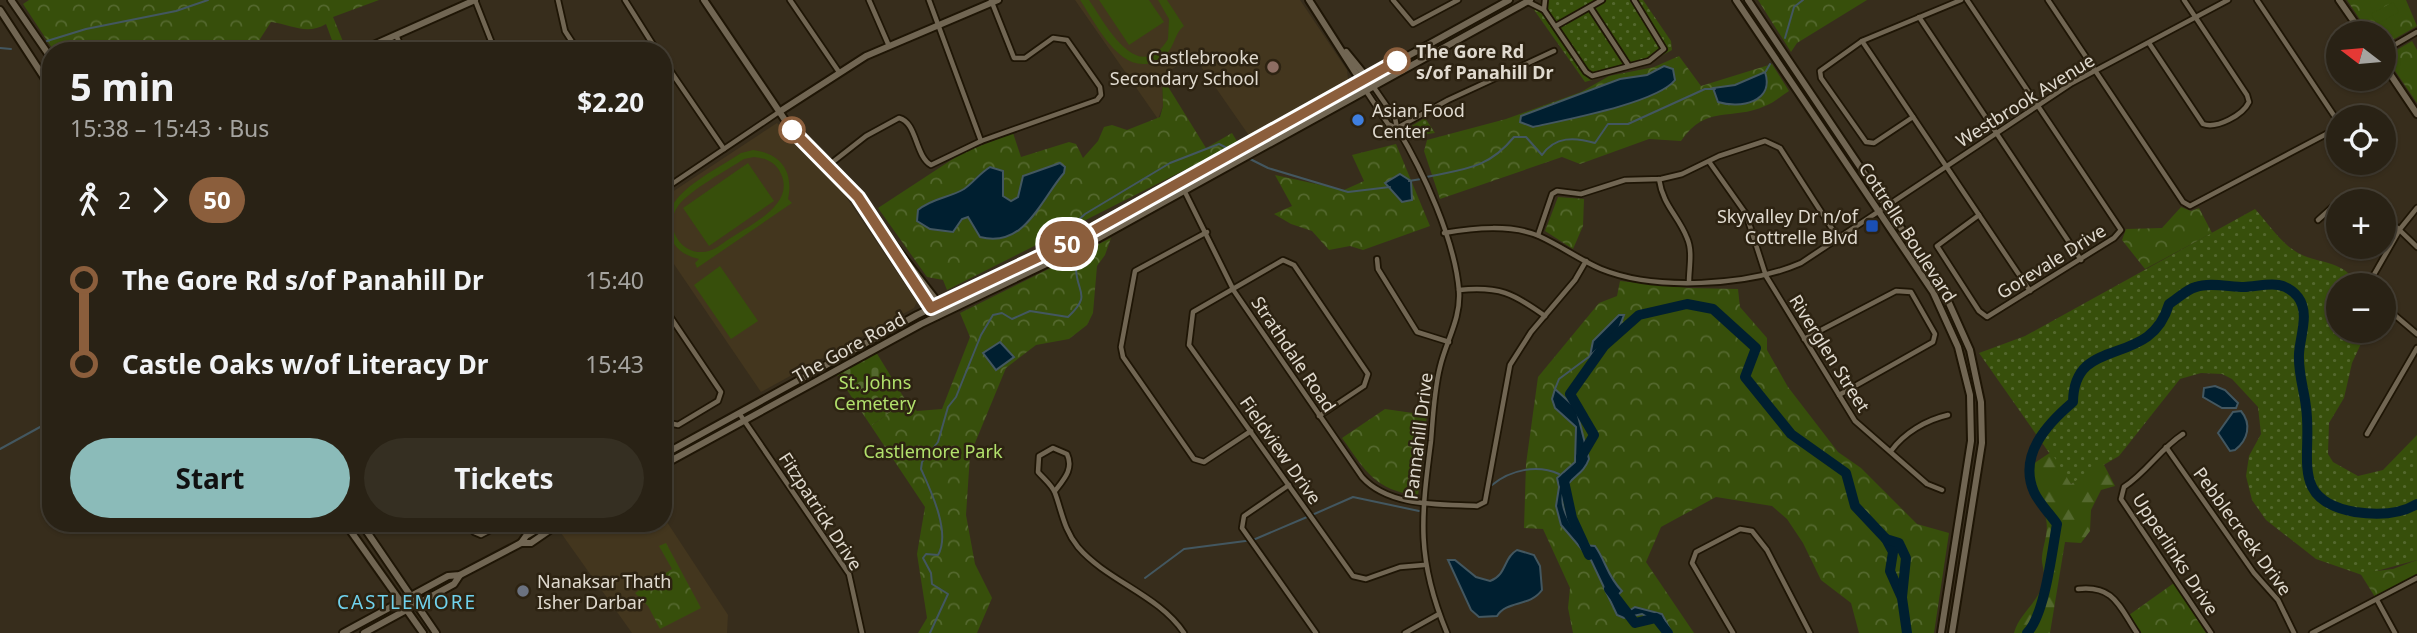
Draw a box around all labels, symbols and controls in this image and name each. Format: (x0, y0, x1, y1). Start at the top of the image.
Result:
north arrow (2326, 21, 2396, 91)
map controls (2326, 21, 2396, 343)
place label: The Gore Rd s/of Panahill Dr (1416, 39, 1554, 84)
place label: Castlebrooke Secondary School (1110, 45, 1259, 90)
marker: The Gore Rd s/of Panahill Dr (1384, 48, 1410, 74)
street label: Westbrook Avenue (1951, 48, 2099, 152)
marker: Castlebrooke Secondary School (1265, 59, 1281, 75)
text: 5 min (70, 60, 175, 112)
text: $2.20 (577, 84, 644, 120)
place label: Asian Food Center (1372, 98, 1465, 143)
button: locate (2326, 105, 2396, 175)
text: 15:38 – 15:43 · Bus (70, 112, 269, 144)
marker: Asian Food Center (1350, 112, 1366, 128)
unlabelled marker (779, 117, 805, 143)
street label: Cottrelle Boulevard (1854, 157, 1962, 307)
icon: walk (70, 181, 108, 219)
icon: forward (141, 181, 179, 219)
text: 50 (203, 183, 231, 216)
text: 2 (118, 184, 131, 216)
button: + (2326, 189, 2396, 259)
place label: Skyvalley Dr n/of Cottrelle Blvd (1717, 204, 1859, 249)
marker: Skyvalley Dr n/of Cottrelle Blvd (1864, 218, 1880, 234)
street label: Gorevale Drive (1992, 218, 2110, 304)
line badge: 50 (1036, 221, 1098, 267)
text: 50 (1053, 227, 1081, 260)
text: The Gore Rd s/of Panahill Dr (122, 262, 484, 298)
text: 15:40 (585, 264, 644, 296)
button: − (2326, 273, 2396, 343)
street label: Riverglen Street (1784, 290, 1876, 417)
street label: Strathdale Road (1246, 291, 1342, 417)
street label: The Gore Road (788, 306, 910, 388)
text: Castle Oaks w/of Literacy Dr (122, 346, 488, 382)
text: 15:43 (585, 348, 644, 380)
park label: St. Johns Cemetery (834, 370, 917, 415)
street label: Pannahill Drive (1398, 371, 1438, 501)
street label: Fieldview Drive (1235, 391, 1327, 509)
button: Start (70, 438, 350, 518)
button: Tickets (364, 438, 644, 518)
park label: Castlemore Park (863, 439, 1003, 463)
street label: Fitzpatrick Drive (774, 447, 868, 575)
street label: Pebblecreek Drive (2188, 462, 2298, 600)
street label: Upperlinks Drive (2128, 488, 2224, 620)
place label: Nanaksar Thath Isher Darbar (537, 569, 671, 614)
marker: Nanaksar Thath Isher Darbar (515, 583, 531, 599)
district label: CASTLEMORE (337, 589, 477, 615)

